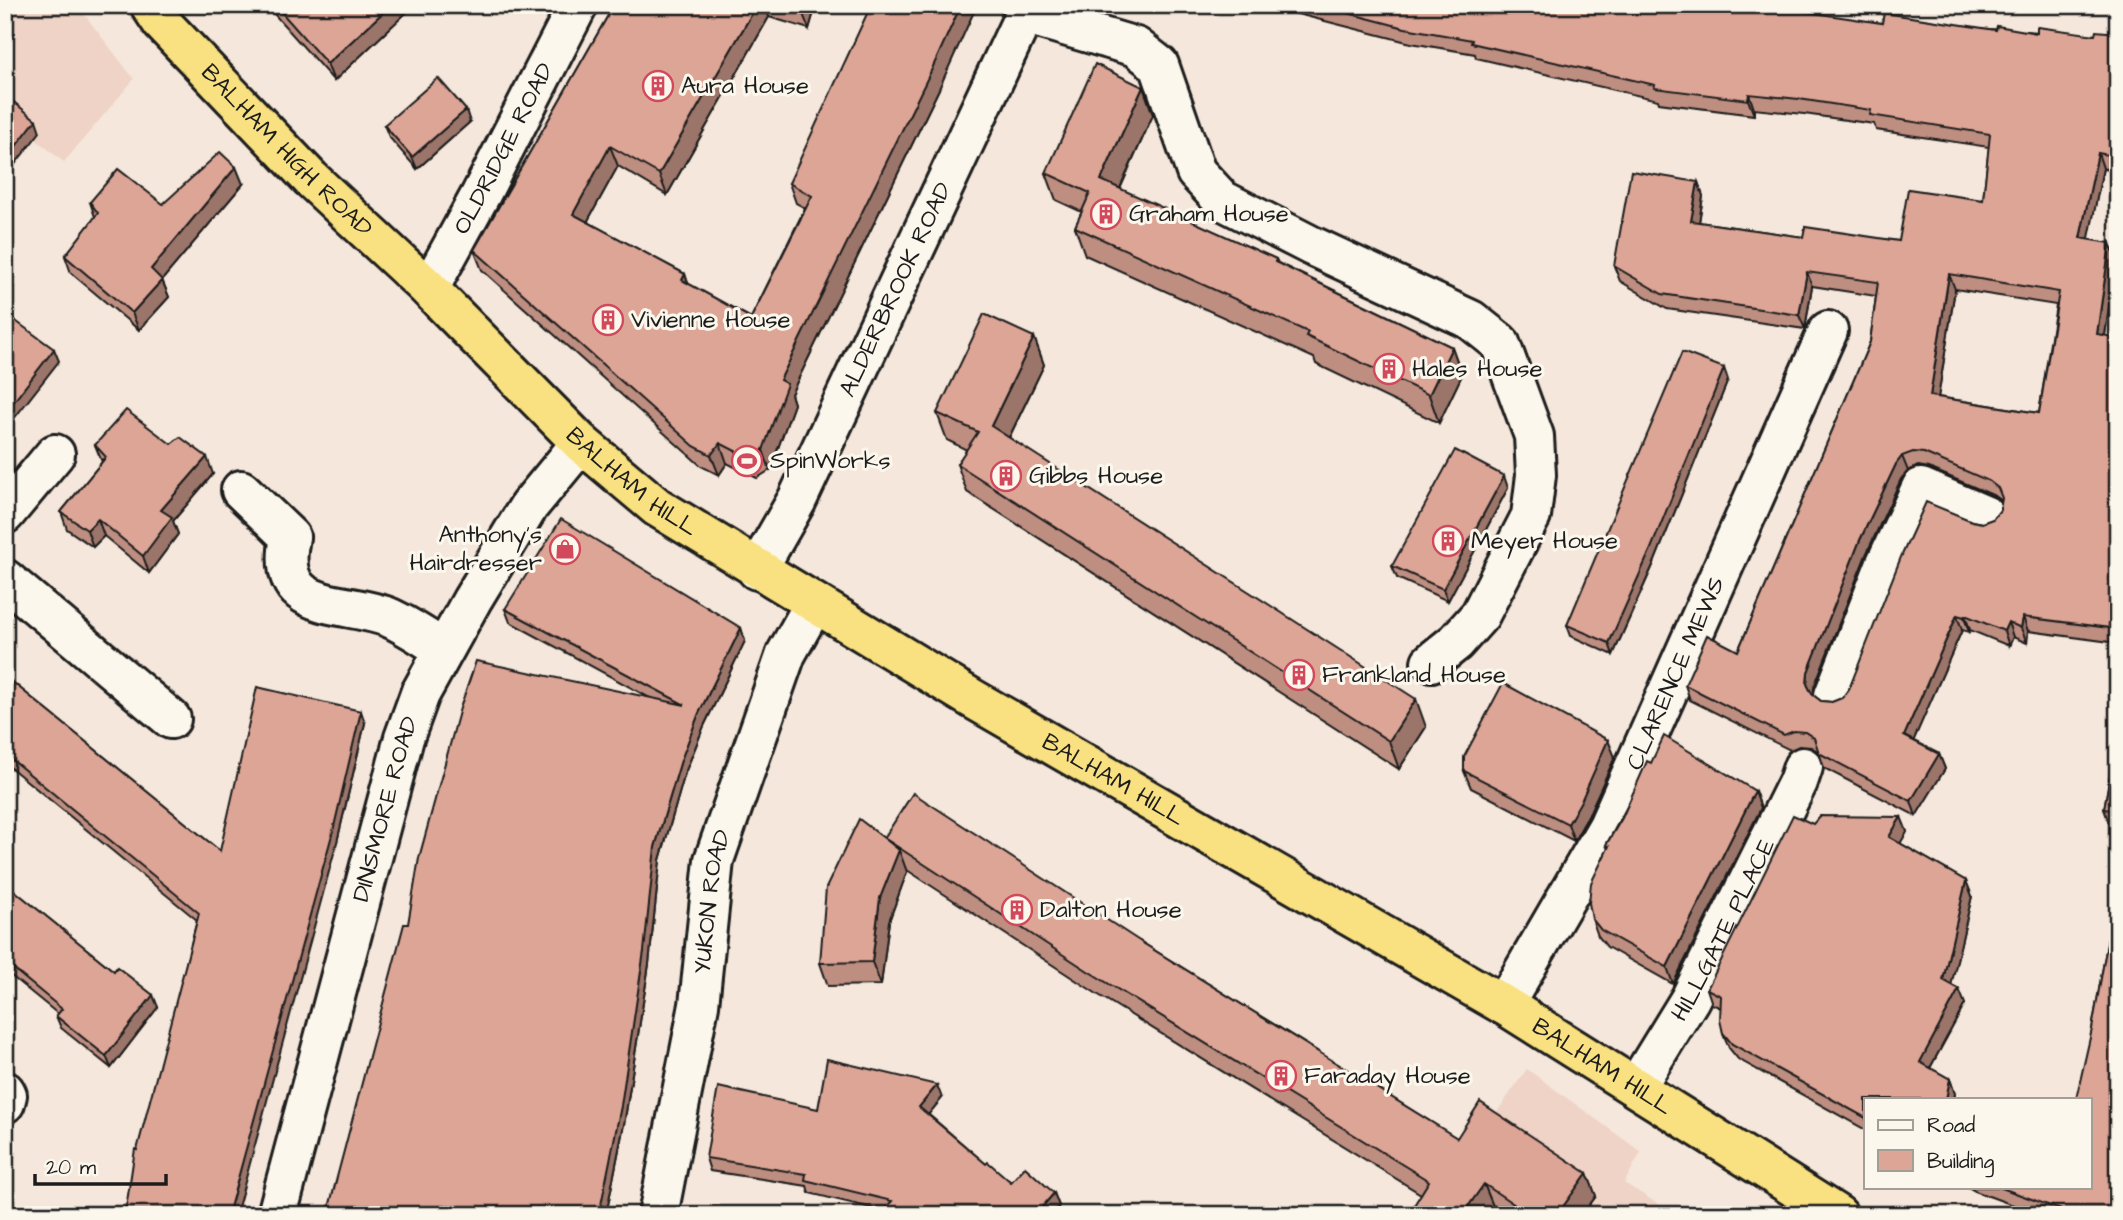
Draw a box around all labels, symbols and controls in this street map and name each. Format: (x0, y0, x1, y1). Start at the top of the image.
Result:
street label: BALHAM HIGH ROAD (193, 57, 380, 245)
street label: OLDRIDGE ROAD (445, 57, 562, 241)
building icon: Aura House (641, 69, 675, 103)
place label: Aura House (681, 69, 809, 103)
street label: ALDERBROOK ROAD (831, 177, 961, 403)
building icon: Graham House (1089, 197, 1123, 231)
place label: Graham House (1129, 197, 1289, 231)
building icon: Vivienne House (591, 303, 625, 337)
place label: Vivienne House (631, 303, 791, 337)
building icon: Hales House (1372, 352, 1406, 386)
place label: Hales House (1412, 352, 1542, 386)
street label: BALHAM HILL (558, 420, 704, 545)
sports icon: SpinWorks (730, 444, 764, 478)
place label: SpinWorks (770, 444, 891, 478)
building icon: Gibbs House (989, 459, 1023, 493)
place label: Gibbs House (1029, 459, 1163, 493)
place label: Anthony's Hairdresser (410, 518, 542, 580)
building icon: Meyer House (1431, 524, 1465, 558)
place label: Meyer House (1471, 524, 1618, 559)
shop icon: Anthony's Hairdresser (548, 532, 582, 566)
street label: CLARENCE MEWS (1618, 571, 1734, 775)
building icon: Frankland House (1282, 658, 1316, 692)
place label: Frankland House (1322, 658, 1506, 692)
street label: DINSMORE ROAD (344, 712, 427, 906)
street label: BALHAM HILL (1035, 725, 1191, 835)
street label: YUKON ROAD (685, 825, 740, 976)
street label: HILLGATE PLACE (1663, 833, 1784, 1028)
building icon: Dalton House (1000, 893, 1034, 927)
place label: Dalton House (1040, 893, 1182, 927)
street label: BALHAM HILL (1525, 1010, 1679, 1124)
building icon: Faraday House (1264, 1059, 1298, 1093)
place label: Faraday House (1304, 1059, 1471, 1094)
legend (1864, 1098, 2092, 1188)
text: Road (1927, 1111, 1975, 1140)
scale bar (35, 1143, 166, 1187)
text: Building (1927, 1147, 1995, 1178)
text: 20 m (46, 1153, 97, 1182)

